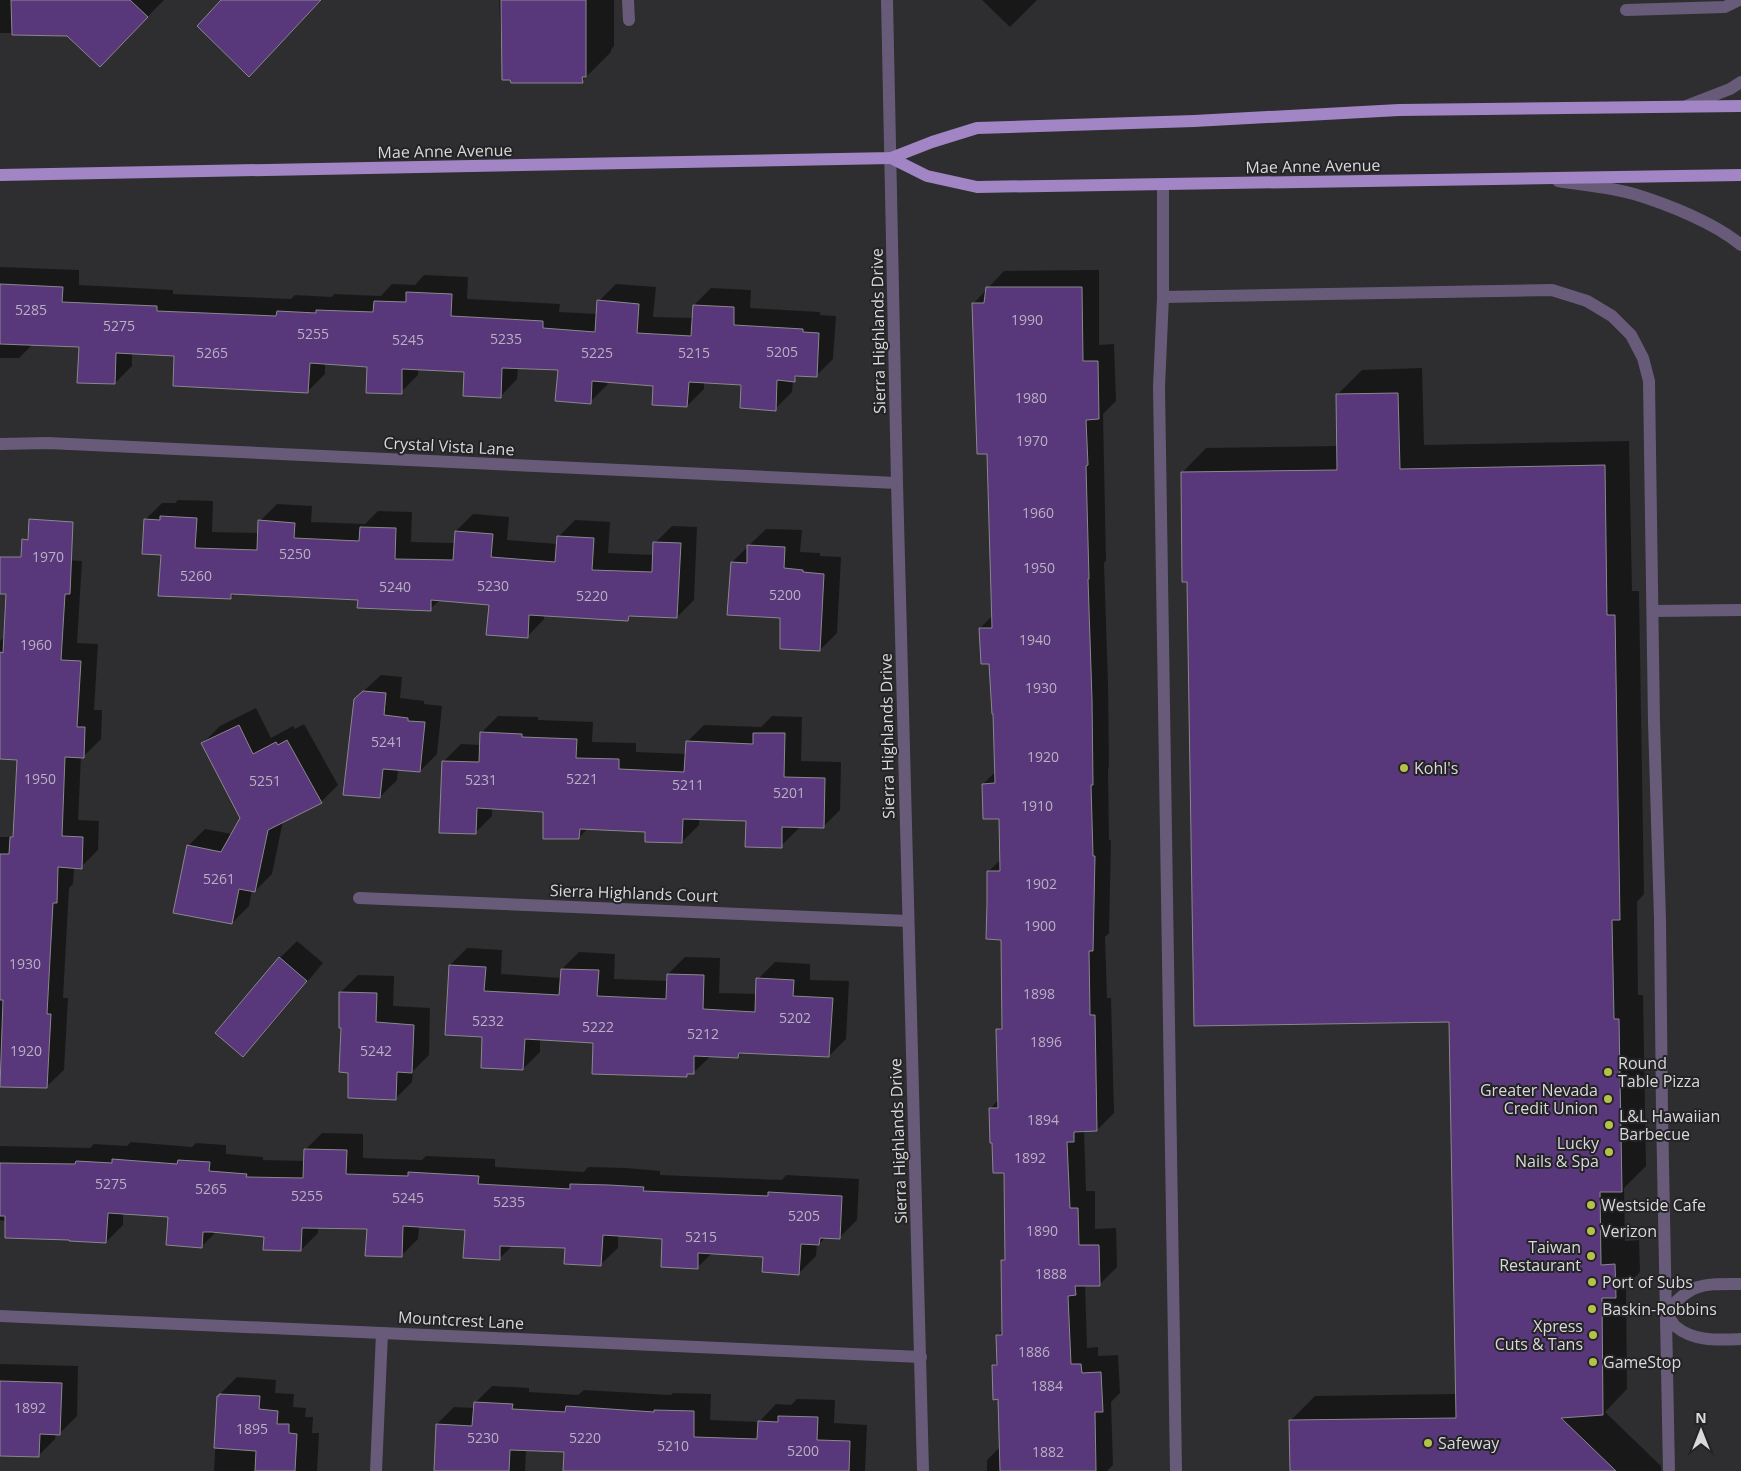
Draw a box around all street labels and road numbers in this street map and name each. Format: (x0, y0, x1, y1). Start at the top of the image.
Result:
street label: Mae Anne Avenue (377, 139, 513, 163)
street label: Mae Anne Avenue (1245, 154, 1381, 178)
street label: Sierra Highlands Drive (866, 248, 890, 414)
street label: Crystal Vista Lane (383, 432, 515, 460)
street label: Sierra Highlands Drive (875, 653, 899, 819)
street label: Sierra Highlands Court (550, 879, 719, 907)
street label: Sierra Highlands Drive (884, 1058, 912, 1224)
street label: Mountcrest Lane (397, 1306, 525, 1334)

